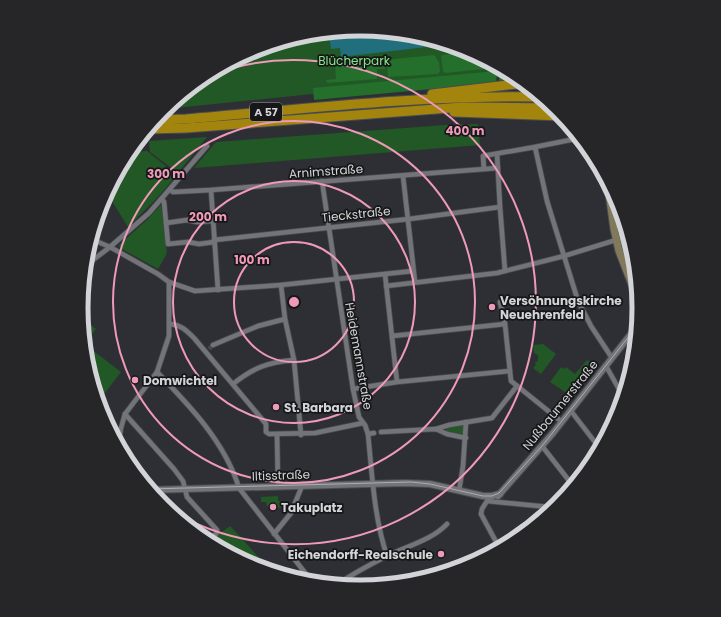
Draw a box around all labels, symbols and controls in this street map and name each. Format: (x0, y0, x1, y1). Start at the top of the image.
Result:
park label: Blücherpark (318, 52, 391, 69)
road number: A 57 (250, 103, 282, 121)
text: 400 m (445, 122, 485, 139)
street label: Arnimstraße (288, 160, 364, 182)
text: 300 m (147, 165, 185, 182)
street label: Tieckstraße (321, 202, 391, 226)
text: 200 m (189, 208, 227, 225)
text: 100 m (234, 251, 270, 268)
place label: Versöhnungskirche Neuehrenfeld (500, 292, 622, 323)
centre of rings (287, 295, 301, 309)
street label: Heidemannstraße (341, 301, 377, 411)
marker: Versöhnungskirche Neuehrenfeld (487, 302, 497, 312)
street label: Nußbaumerstraße (518, 356, 602, 454)
place label: Domwichtel (143, 372, 217, 389)
marker: Domwichtel (130, 375, 140, 385)
place label: St. Barbara (284, 399, 353, 416)
marker: St. Barbara (271, 402, 281, 412)
street label: Iltisstraße (252, 465, 310, 485)
place label: Takuplatz (281, 499, 342, 516)
marker: Takuplatz (268, 502, 278, 512)
place label: Eichendorff-Realschule (288, 546, 434, 563)
marker: Eichendorff-Realschule (436, 549, 446, 559)

